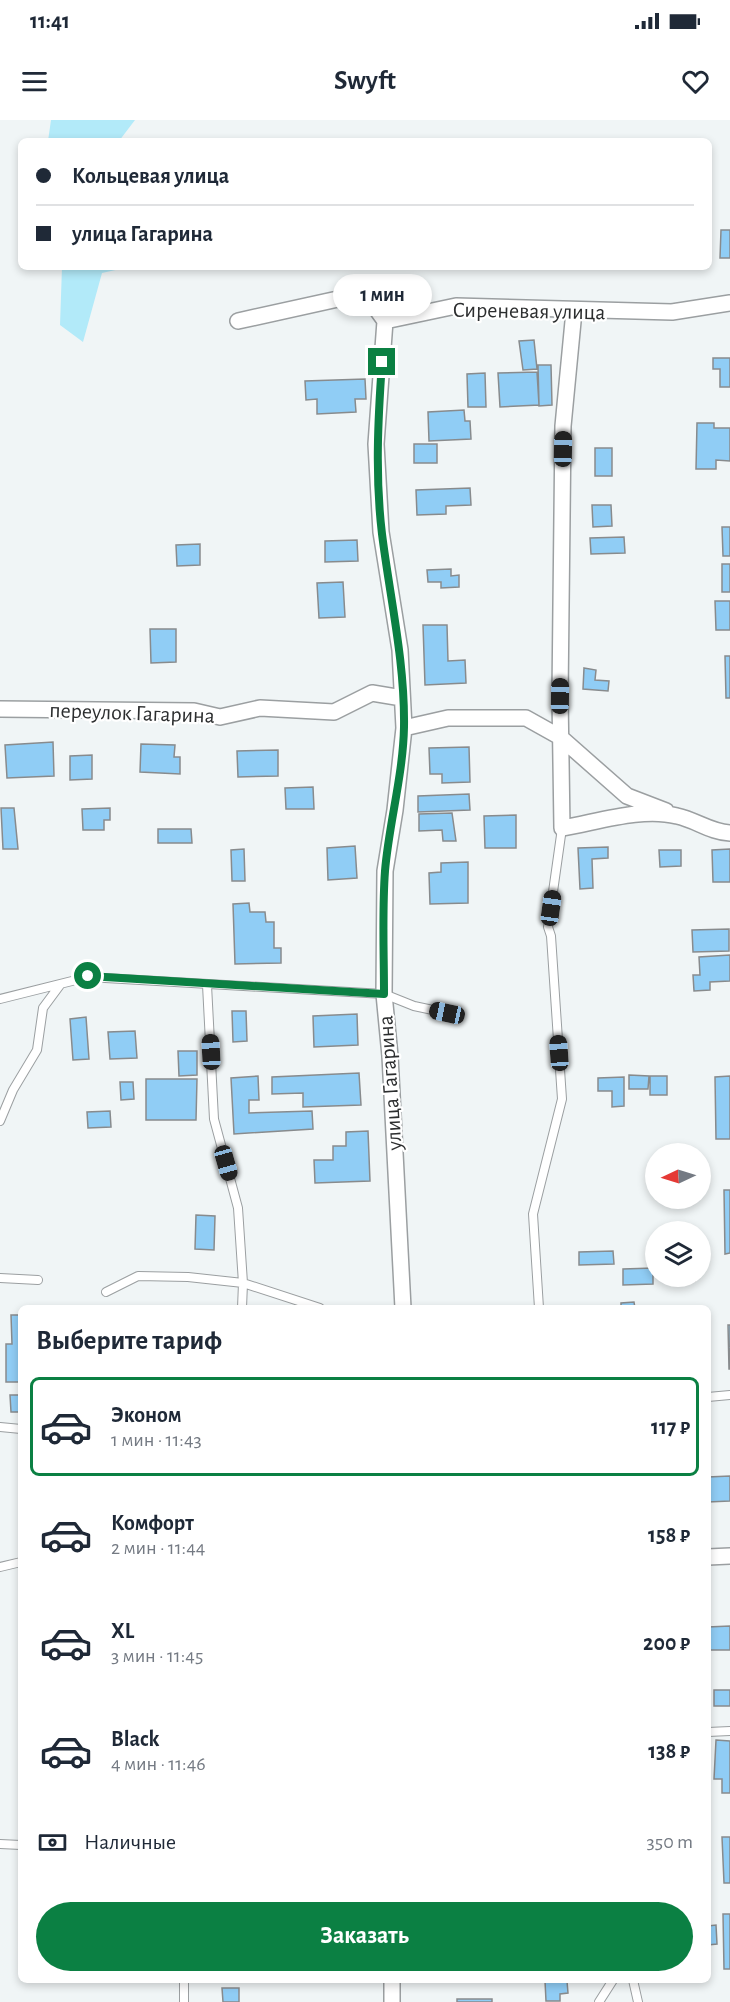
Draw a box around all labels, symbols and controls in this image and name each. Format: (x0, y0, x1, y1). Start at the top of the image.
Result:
text: 11:41 (30, 10, 70, 32)
icon: menu (18, 65, 51, 98)
icon: heart (679, 65, 712, 98)
text: Swyft (334, 67, 396, 94)
text: Кольцевая улица (72, 165, 229, 187)
text: улица Гагарина (72, 223, 213, 245)
callout: 1 мин (332, 275, 431, 317)
text: 1 мин (360, 285, 405, 305)
street label: Сиреневая улица (452, 299, 606, 323)
route end (368, 348, 395, 375)
car (554, 431, 572, 467)
car (551, 678, 569, 714)
street label: переулок Гагарина (49, 699, 215, 727)
car (540, 889, 562, 927)
route start (74, 962, 101, 989)
car (428, 1000, 466, 1026)
street label: улица Гагарина (374, 1015, 406, 1152)
car (201, 1034, 221, 1070)
car (549, 1034, 569, 1072)
car (212, 1143, 240, 1183)
north arrow (645, 1143, 711, 1209)
map controls (645, 1143, 711, 1287)
button: layers (645, 1221, 711, 1287)
text: Выберите тариф (36, 1327, 222, 1354)
icon: car (39, 1400, 93, 1454)
text: Эконом (111, 1404, 182, 1426)
text: 117 ₽ (651, 1416, 690, 1438)
text: 1 мин · 11:43 (111, 1430, 202, 1450)
icon: car (39, 1508, 93, 1562)
text: Комфорт (111, 1512, 194, 1534)
text: 158 ₽ (648, 1524, 690, 1546)
text: 2 мин · 11:44 (111, 1538, 205, 1558)
icon: car (39, 1616, 93, 1670)
text: XL (111, 1620, 134, 1642)
text: 200 ₽ (643, 1632, 690, 1654)
text: 3 мин · 11:45 (111, 1646, 203, 1666)
icon: car (39, 1724, 93, 1778)
text: Black (111, 1728, 159, 1750)
text: 138 ₽ (648, 1740, 690, 1762)
text: 4 мин · 11:46 (111, 1754, 206, 1774)
icon: cash (36, 1826, 69, 1859)
text: Наличные (84, 1831, 176, 1853)
text: 350 m (647, 1832, 693, 1852)
button: Заказать (36, 1902, 693, 1971)

